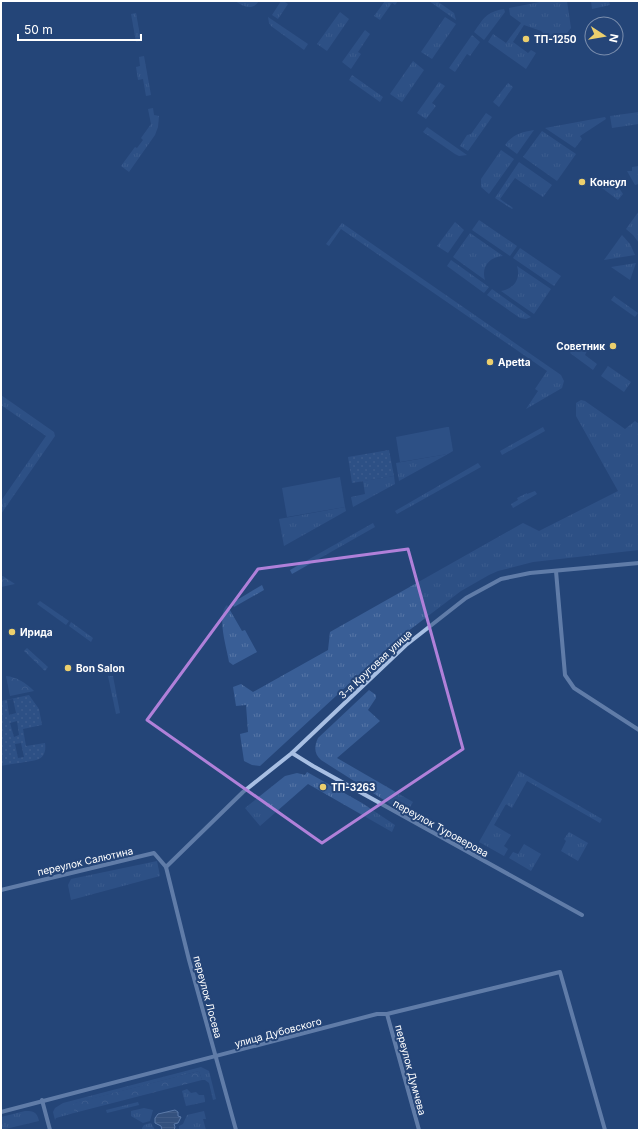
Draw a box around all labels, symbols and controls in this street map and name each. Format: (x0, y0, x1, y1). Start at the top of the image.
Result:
scale bar (18, 16, 141, 42)
north arrow (584, 16, 624, 56)
text: 50 m (24, 22, 53, 37)
place label: ТП-1250 (534, 33, 577, 45)
text: N (606, 33, 622, 44)
marker: ТП-1250 (521, 34, 531, 44)
place label: Консул (590, 176, 626, 189)
marker: Консул (577, 177, 587, 187)
place label: Советник (556, 340, 605, 352)
marker: Советник (608, 341, 618, 351)
place label: Apetta (498, 356, 531, 368)
marker: Apetta (485, 357, 495, 367)
place label: Ирида (20, 626, 53, 638)
marker: Ирида (7, 627, 17, 637)
street label: 3-я Круговая улица (336, 627, 414, 701)
place label: Bon Salon (76, 662, 125, 674)
marker: Bon Salon (63, 663, 73, 673)
place label: ТП-3263 (331, 781, 375, 793)
marker: ТП-3263 (318, 782, 328, 792)
street label: переулок Туроверова (391, 797, 491, 859)
street label: переулок Салютина (36, 844, 134, 878)
street label: переулок Лосева (191, 954, 225, 1040)
street label: улица Дубовского (233, 1015, 323, 1049)
street label: переулок Думчева (393, 1024, 429, 1116)

